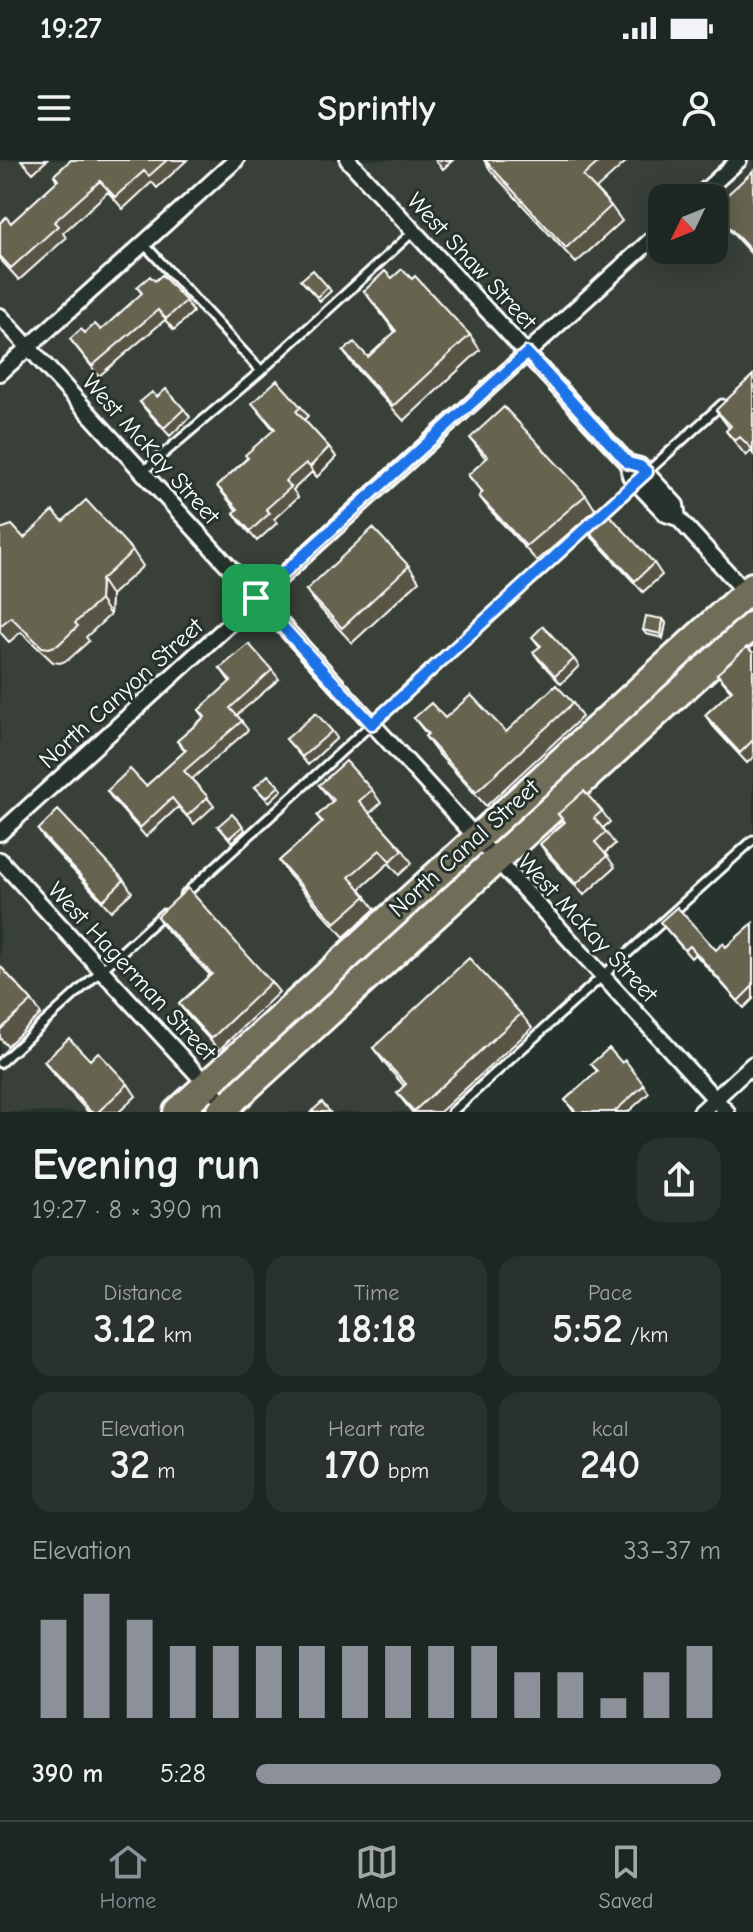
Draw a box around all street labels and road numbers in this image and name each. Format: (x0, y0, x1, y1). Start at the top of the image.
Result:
street label: West Shaw Street (401, 187, 543, 336)
street label: West McKay Street (76, 368, 227, 531)
street label: North Canyon Street (33, 611, 209, 774)
street label: North Canal Street (383, 773, 546, 923)
street label: West McKay Street (512, 848, 665, 1009)
street label: West Hagerman Street (42, 876, 223, 1067)

